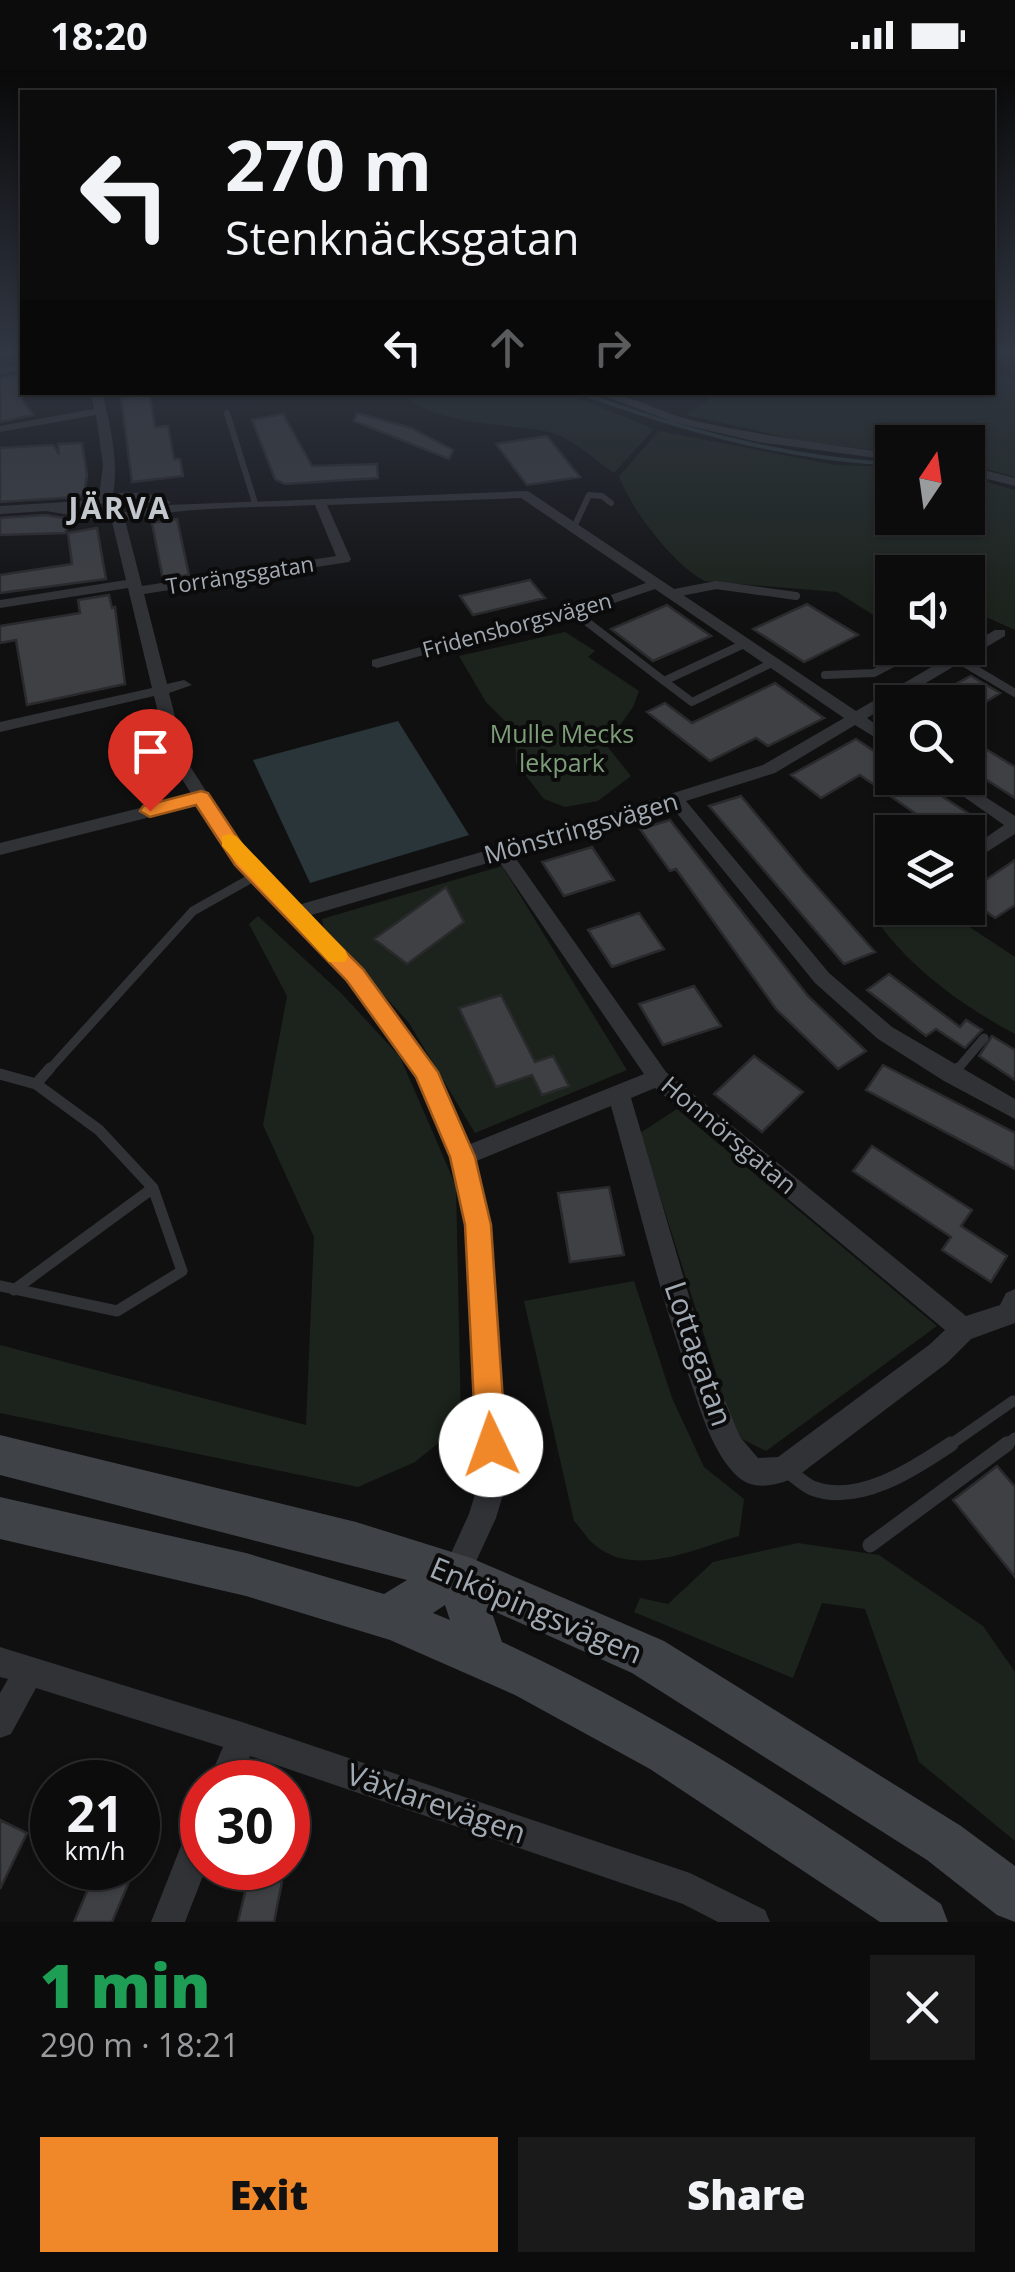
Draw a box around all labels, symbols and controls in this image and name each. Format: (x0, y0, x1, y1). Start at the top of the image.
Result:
text: 18:20 (50, 9, 148, 61)
text: 270 m (225, 116, 432, 212)
icon: left (60, 130, 190, 260)
text: Stenknäcksgatan (225, 207, 580, 268)
icon: left (375, 320, 430, 375)
icon: ahead (480, 320, 535, 375)
icon: right (585, 320, 640, 375)
north arrow (875, 425, 985, 535)
map controls (875, 425, 985, 925)
district label: JÄRVA (65, 487, 172, 528)
street label: Torrängsgatan (164, 548, 316, 600)
button: sound (875, 555, 985, 665)
street label: Fridensborgsvägen (419, 584, 615, 664)
button: search (875, 685, 985, 795)
pin (108, 709, 193, 812)
park label: Mulle Mecks lekpark (490, 716, 634, 779)
icon: arrive (123, 724, 178, 779)
street label: Mönstringsvägen (480, 783, 682, 871)
button: layers (875, 815, 985, 925)
street label: Honnörsgatan (655, 1068, 805, 1201)
street label: Lottagatan (656, 1276, 743, 1431)
position arrow (439, 1393, 543, 1497)
street label: Enköpingsvägen (424, 1546, 649, 1673)
street label: Växlarevägen (342, 1753, 531, 1852)
speed limit sign: 30 (180, 1760, 310, 1890)
text: 21 (66, 1779, 124, 1847)
text: km/h (65, 1833, 125, 1867)
text: 1 min (40, 1944, 210, 2026)
button: close (870, 1955, 975, 2060)
text: 290 m · 18:21 (40, 2023, 239, 2066)
button: Exit (40, 2137, 498, 2252)
button: Share (518, 2137, 975, 2252)

